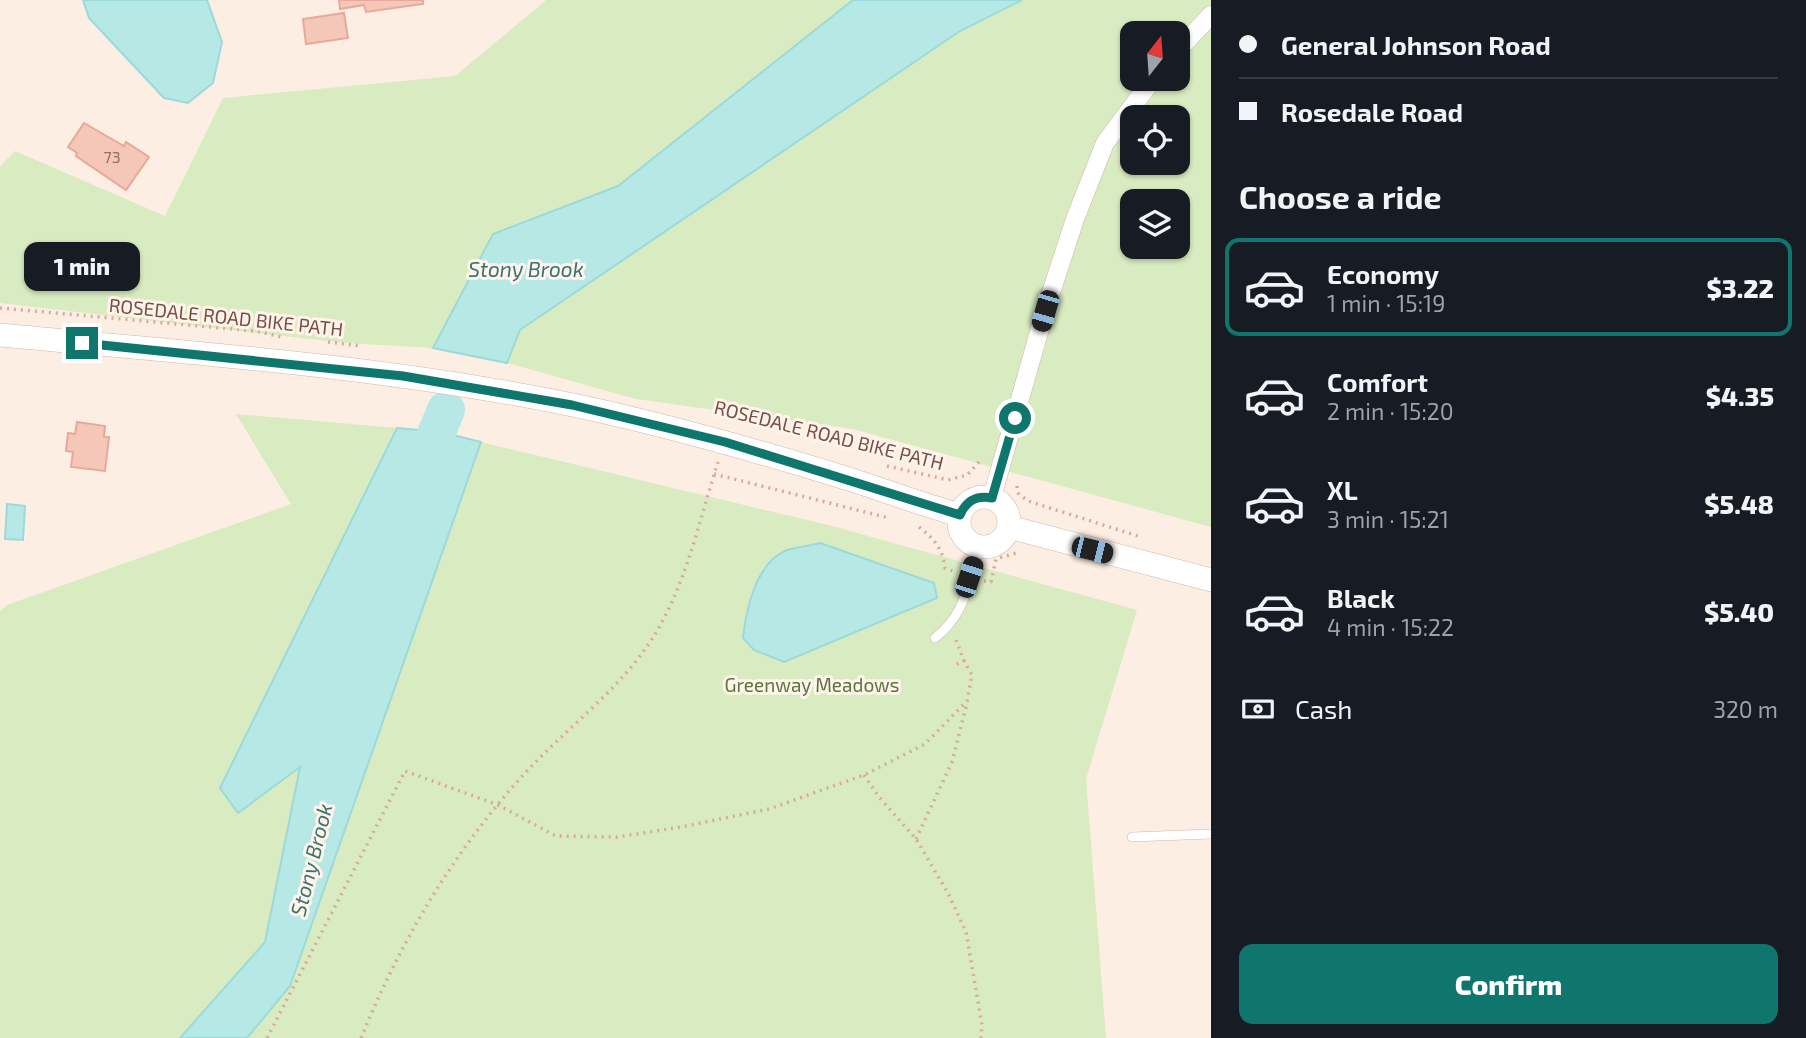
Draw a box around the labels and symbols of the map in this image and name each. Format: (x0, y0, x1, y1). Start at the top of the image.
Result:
north arrow (1120, 21, 1190, 91)
house number: 73 (103, 147, 121, 166)
callout: 1 min (24, 242, 140, 290)
water label: Stony Brook (468, 256, 584, 282)
car (1030, 288, 1061, 334)
street label: ROSEDALE ROAD BIKE PATH (108, 293, 344, 340)
route end (66, 327, 98, 359)
street label: ROSEDALE ROAD BIKE PATH (712, 395, 946, 474)
route start (999, 402, 1031, 434)
car (1070, 535, 1115, 565)
car (953, 554, 986, 600)
park label: Greenway Meadows (725, 673, 899, 696)
water label: Stony Brook (284, 801, 338, 919)

